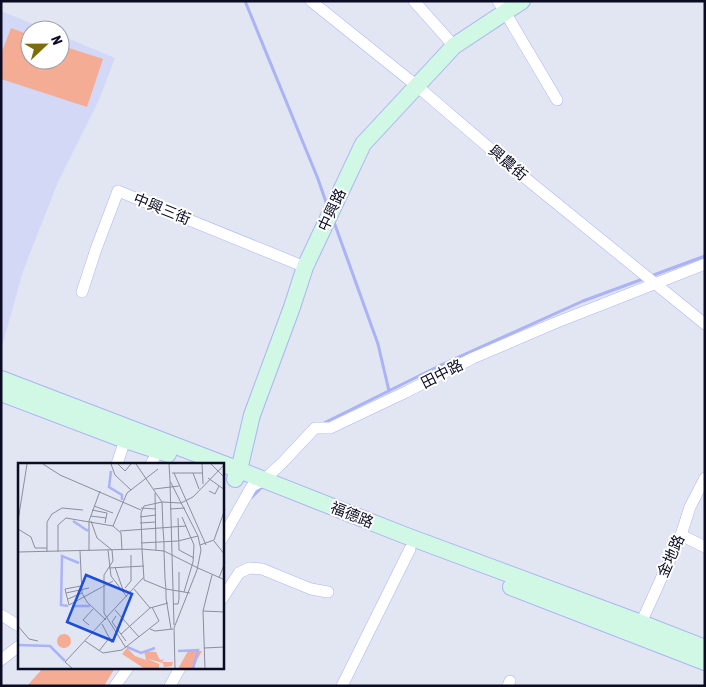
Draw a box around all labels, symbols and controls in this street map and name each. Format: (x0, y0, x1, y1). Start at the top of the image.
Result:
north arrow (20, 20, 70, 70)
text: N (48, 33, 66, 47)
street label: 興農街 (486, 142, 531, 184)
street label: 中興路 (314, 186, 349, 234)
street label: 中興三街 (131, 189, 193, 228)
street label: 田中路 (418, 356, 466, 391)
inset map (18, 463, 224, 670)
street label: 福德路 (328, 498, 376, 531)
street label: 金地路 (654, 532, 687, 580)

